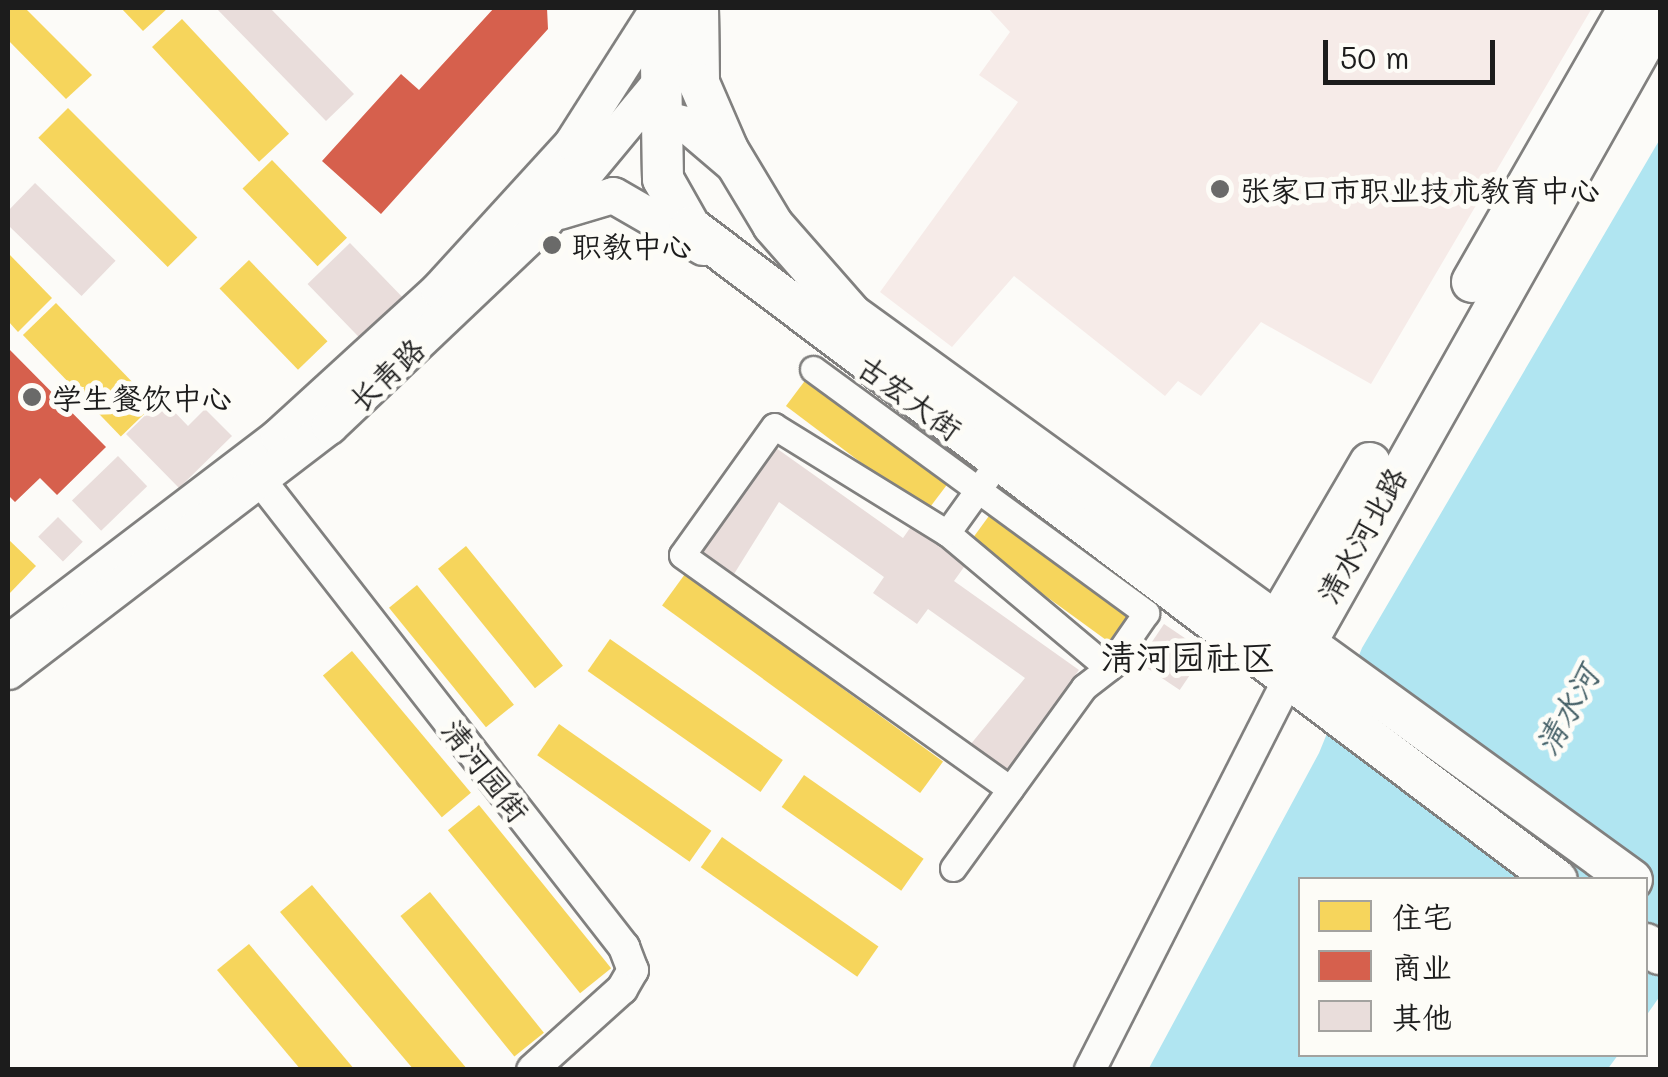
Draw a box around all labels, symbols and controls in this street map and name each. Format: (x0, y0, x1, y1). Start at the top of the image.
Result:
scale bar (1328, 20, 1500, 82)
text: 50 m (1340, 37, 1410, 77)
place label: 张家口市职业技术教育中心 (1240, 171, 1600, 207)
marker: 张家口市职业技术教育中心 (1209, 178, 1231, 200)
place label: 职教中心 (572, 227, 692, 263)
marker: 职教中心 (541, 234, 563, 256)
street label: 长青路 (341, 330, 431, 418)
street label: 古宏大街 (851, 347, 969, 447)
place label: 学生餐饮中心 (52, 379, 232, 415)
marker: 学生餐饮中心 (21, 386, 43, 408)
street label: 清水河北路 (1309, 461, 1413, 609)
district label: 清河园社区 (1101, 635, 1275, 677)
water label: 清水河 (1526, 659, 1606, 761)
street label: 清河园街 (435, 712, 537, 828)
legend (1298, 877, 1648, 1057)
text: 住宅 (1392, 896, 1452, 936)
text: 商业 (1392, 946, 1452, 986)
text: 其他 (1392, 996, 1452, 1036)

